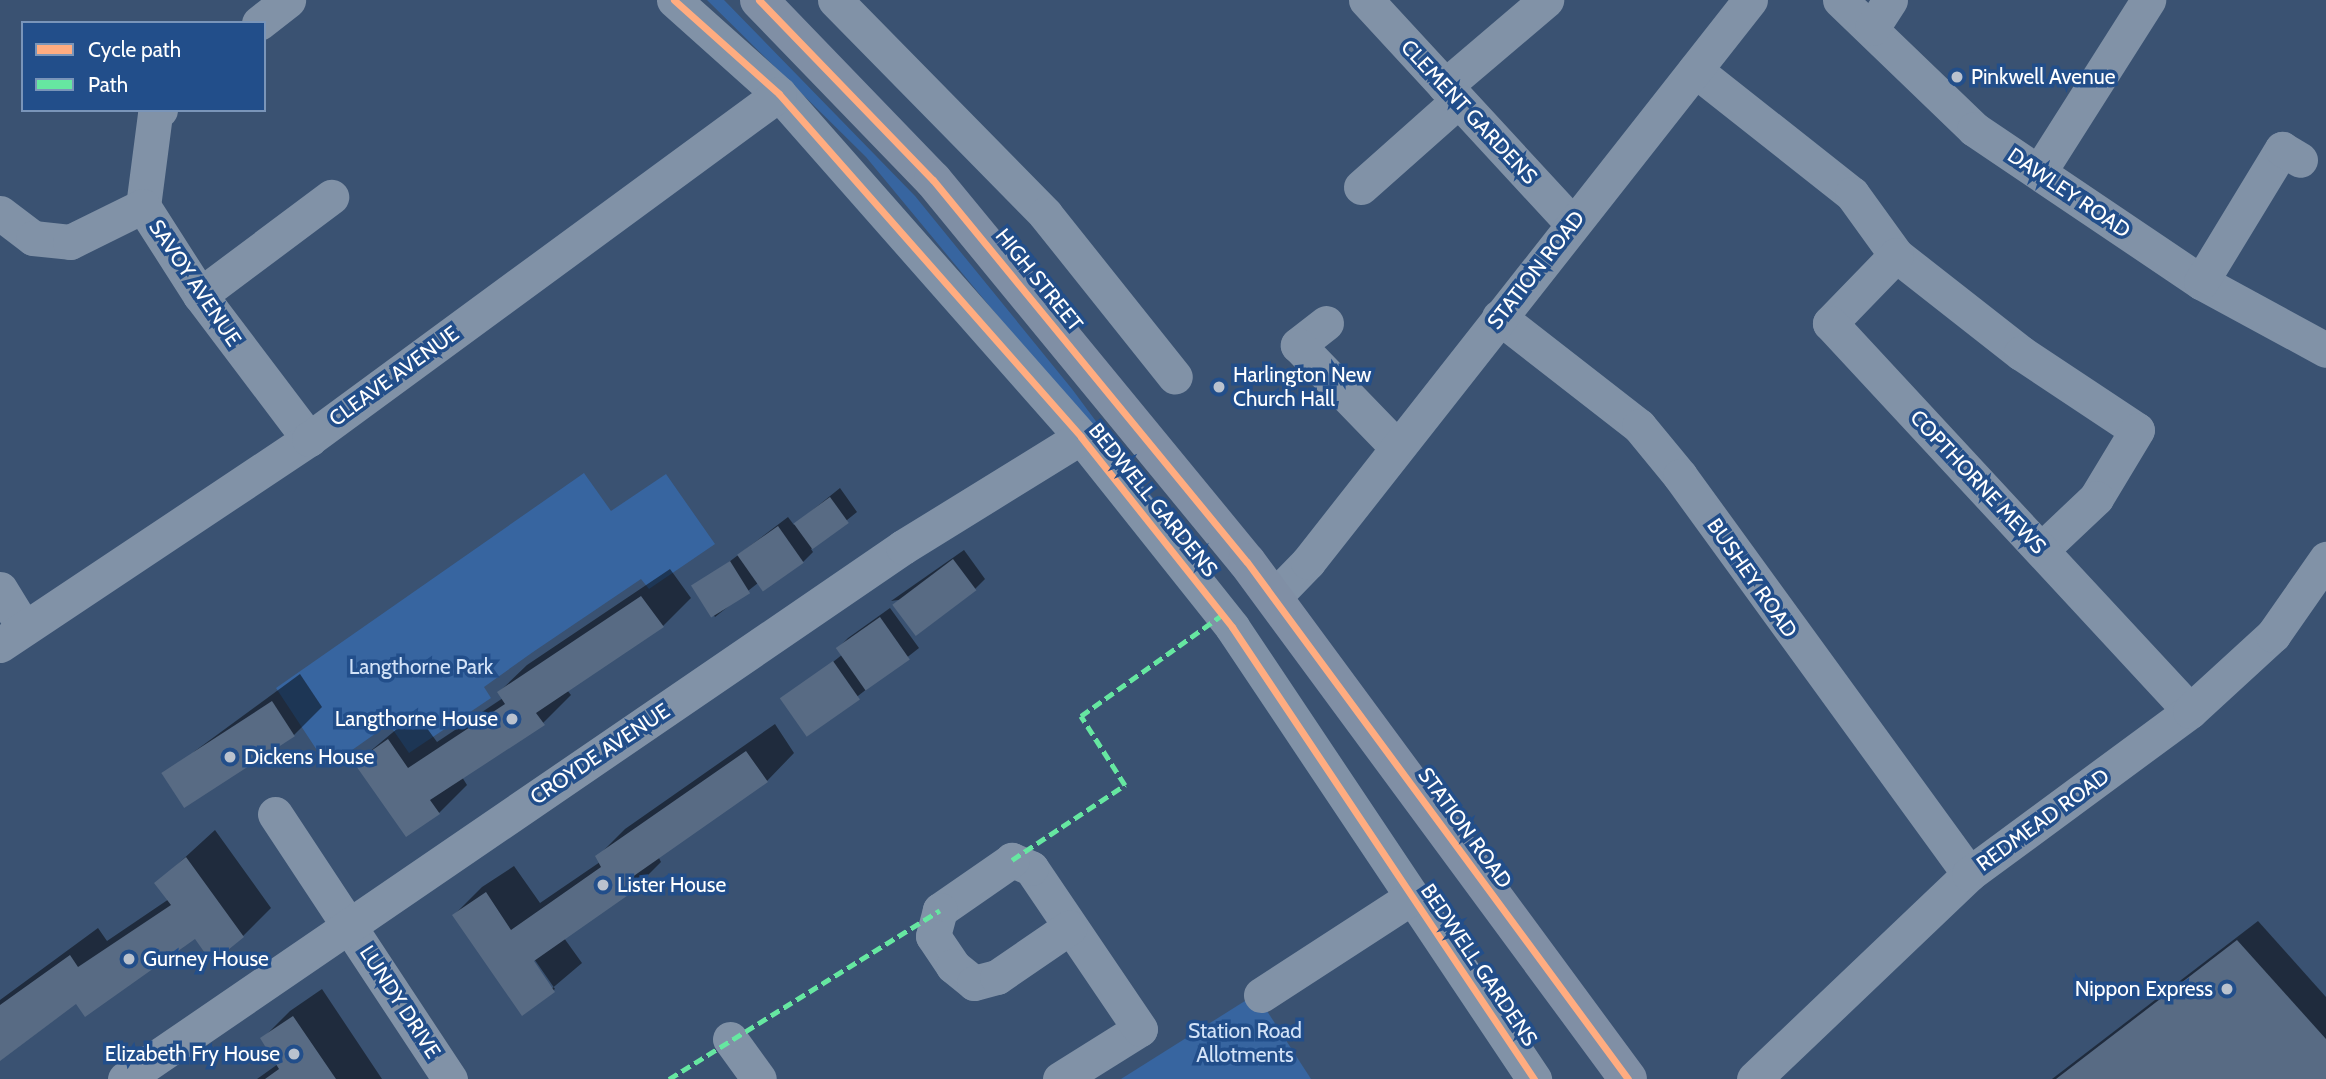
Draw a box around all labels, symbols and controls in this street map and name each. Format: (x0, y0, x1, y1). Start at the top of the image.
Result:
legend (21, 21, 266, 112)
street label: CLEMENT GARDENS (1396, 35, 1542, 189)
text: Cycle path (88, 37, 181, 62)
place label: Pinkwell Avenue (1971, 64, 2116, 90)
marker: Pinkwell Avenue (1949, 69, 1965, 85)
text: Path (88, 72, 128, 97)
street label: DAWLEY ROAD (2003, 143, 2135, 243)
street label: STATION ROAD (1482, 206, 1590, 334)
street label: SAVOY AVENUE (143, 215, 247, 351)
street label: HIGH STREET (990, 224, 1088, 336)
street label: CLEAVE AVENUE (324, 321, 464, 431)
place label: Harlington New Church Hall (1233, 362, 1371, 412)
marker: Harlington New Church Hall (1211, 379, 1227, 395)
street label: COPTHORNE MEWS (1905, 405, 2051, 559)
street label: BEDWELL GARDENS (1083, 418, 1223, 582)
street label: BUSHEY ROAD (1702, 513, 1802, 643)
park label: Langthorne Park (349, 654, 493, 680)
street label: CROYDE AVENUE (526, 698, 674, 810)
place label: Langthorne House (335, 706, 498, 732)
marker: Langthorne House (504, 711, 520, 727)
place label: Dickens House (244, 744, 374, 770)
marker: Dickens House (222, 749, 238, 765)
street label: STATION ROAD (1413, 763, 1517, 893)
street label: REDMEAD ROAD (1972, 763, 2114, 877)
place label: Lister House (617, 872, 726, 898)
marker: Lister House (595, 877, 611, 893)
street label: BEDWELL GARDENS (1415, 879, 1543, 1051)
street label: LUNDY DRIVE (354, 941, 446, 1063)
place label: Gurney House (143, 946, 269, 972)
marker: Gurney House (121, 951, 137, 967)
place label: Nippon Express (2075, 976, 2213, 1002)
marker: Nippon Express (2219, 981, 2235, 997)
park label: Station Road Allotments (1188, 1018, 1302, 1068)
place label: Elizabeth Fry House (105, 1041, 280, 1067)
marker: Elizabeth Fry House (286, 1046, 302, 1062)

